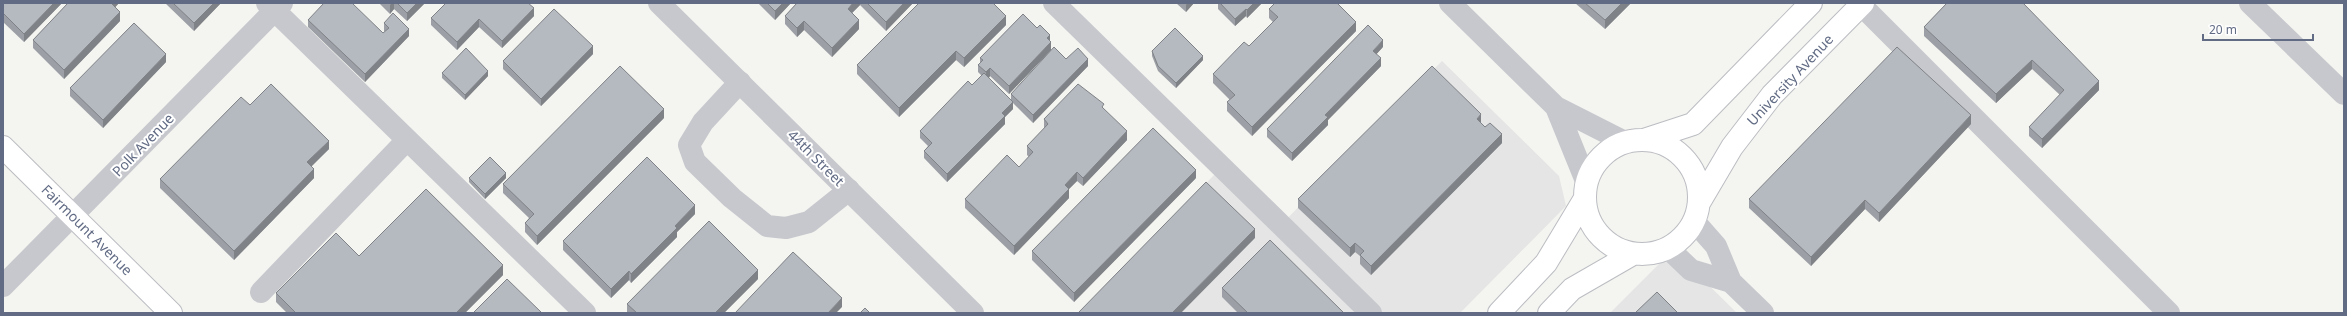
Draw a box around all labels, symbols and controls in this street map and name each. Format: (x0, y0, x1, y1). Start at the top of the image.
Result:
scale bar (2203, 16, 2313, 42)
text: 20 m (2209, 21, 2237, 38)
street label: University Avenue (1742, 30, 1837, 130)
street label: Polk Avenue (108, 109, 178, 180)
street label: 44th Street (784, 125, 849, 190)
street label: Fairmount Avenue (38, 180, 137, 279)

